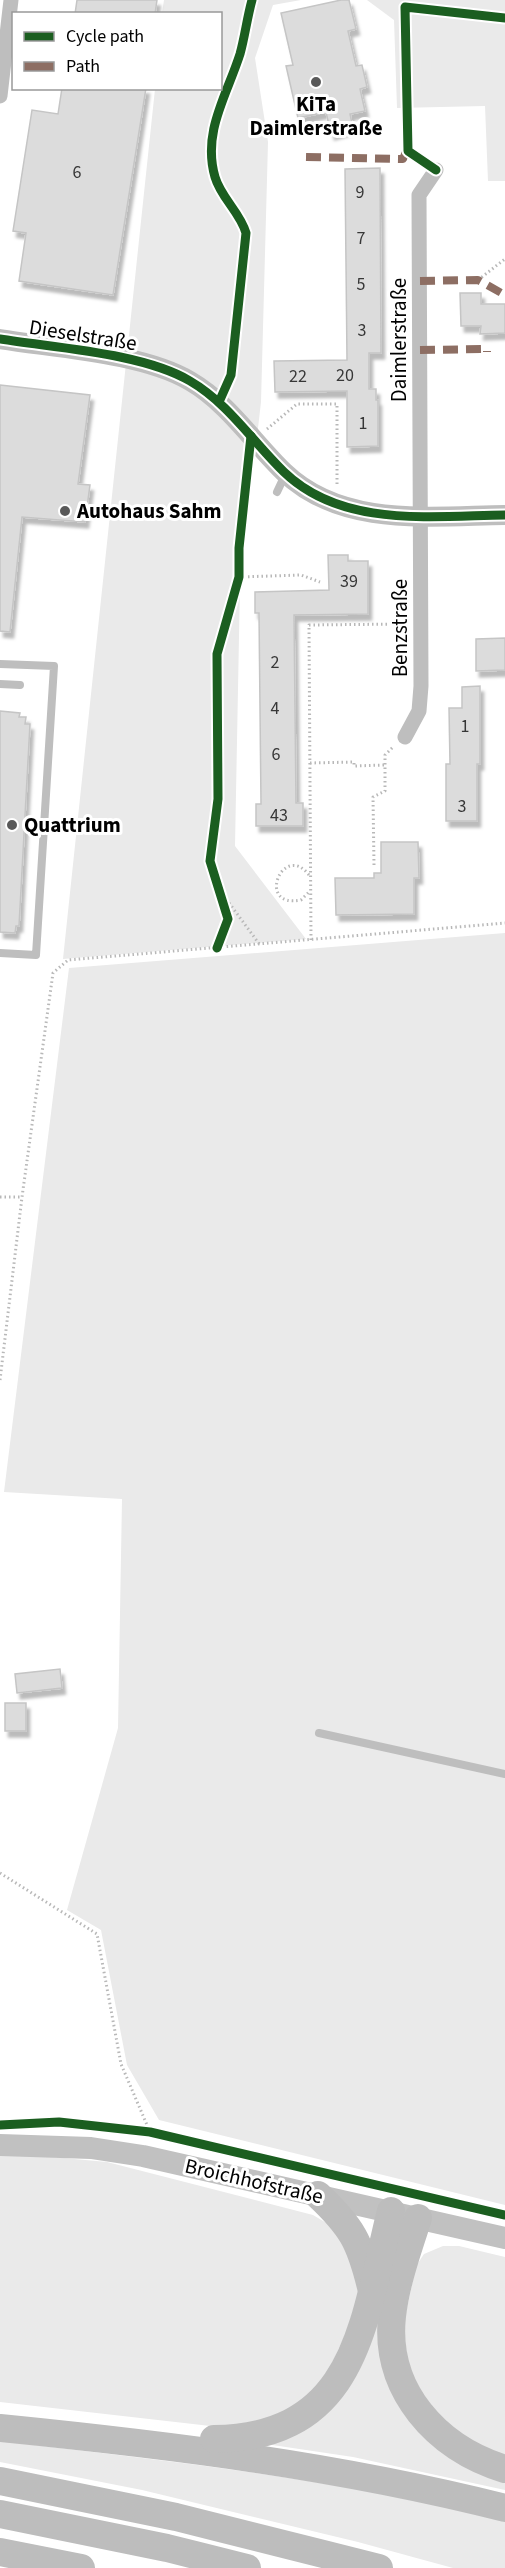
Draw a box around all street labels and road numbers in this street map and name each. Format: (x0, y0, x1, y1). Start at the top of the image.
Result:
street label: Daimlerstraße (384, 278, 414, 402)
street label: Dieselstraße (27, 312, 139, 358)
street label: Benzstraße (385, 579, 415, 677)
street label: Broichhofstraße (182, 2151, 326, 2211)

